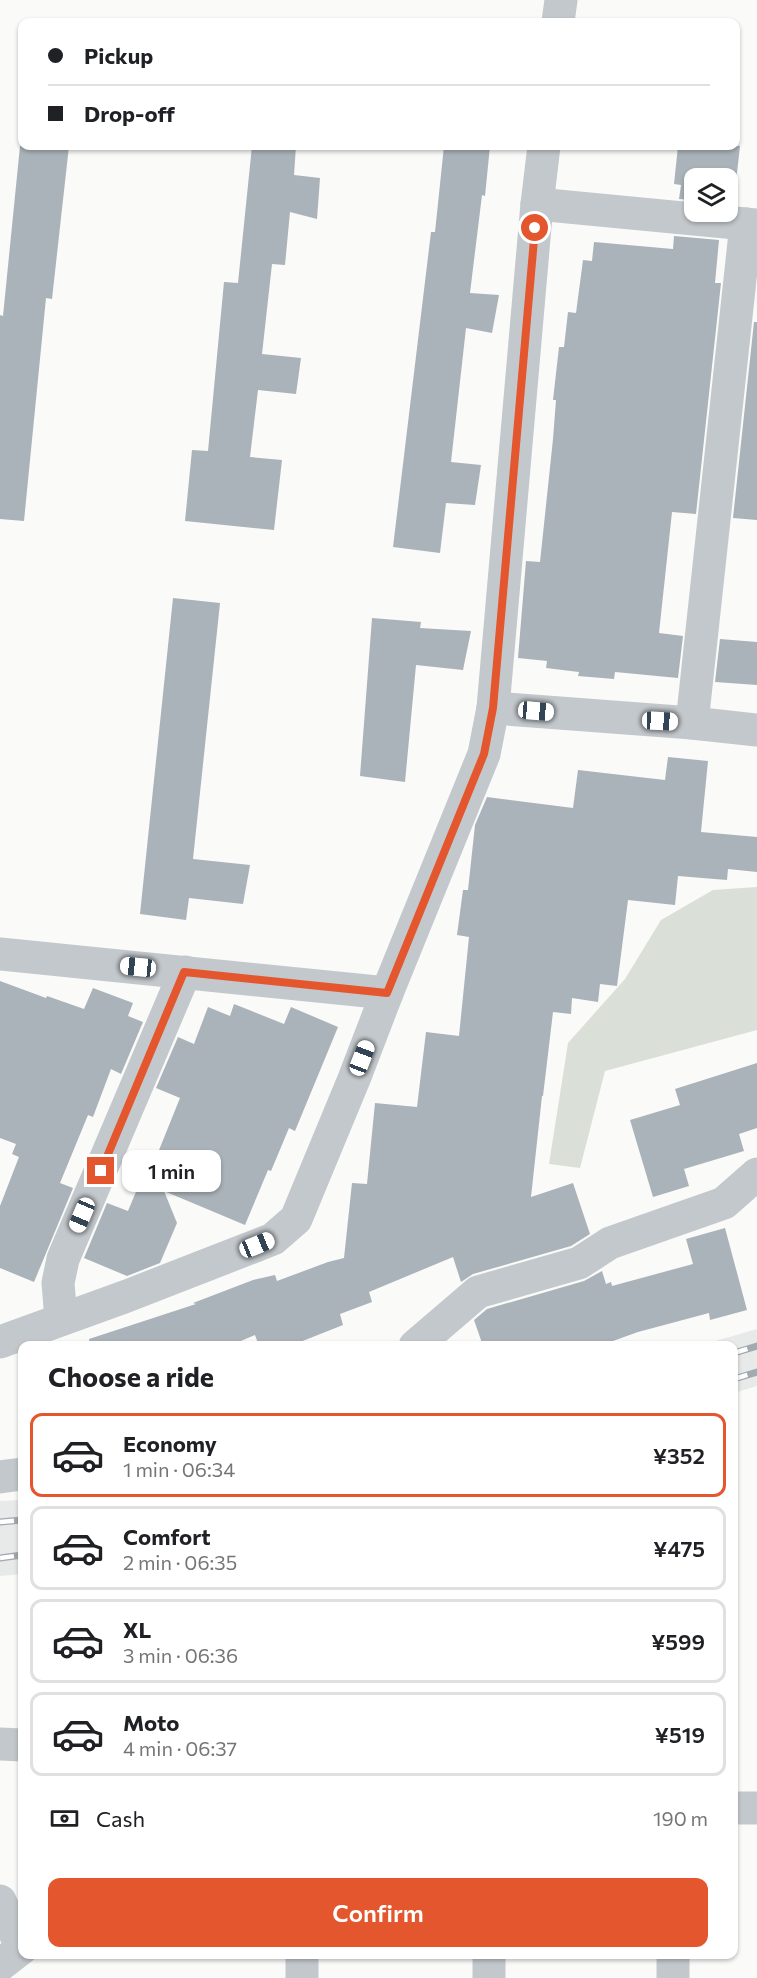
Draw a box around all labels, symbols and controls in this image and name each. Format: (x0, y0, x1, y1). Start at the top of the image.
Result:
text: Pickup (84, 42, 153, 69)
text: Drop-off (84, 100, 175, 127)
map controls (684, 168, 738, 222)
button: layers (684, 168, 738, 222)
route start (521, 214, 548, 241)
car (517, 700, 555, 722)
car (642, 711, 678, 731)
car (119, 956, 157, 978)
car (347, 1038, 377, 1078)
callout: 1 min (122, 1150, 221, 1192)
route end (87, 1157, 114, 1184)
text: 1 min (148, 1159, 195, 1183)
car (67, 1195, 97, 1235)
car (237, 1230, 277, 1260)
text: Choose a ride (48, 1360, 214, 1393)
icon: car (51, 1428, 105, 1482)
text: Economy (123, 1430, 217, 1457)
text: ¥352 (653, 1442, 705, 1469)
text: 1 min · 06:34 (123, 1457, 235, 1481)
icon: car (51, 1521, 105, 1575)
text: Comfort (123, 1523, 211, 1550)
text: ¥475 (653, 1535, 705, 1562)
text: 2 min · 06:35 (123, 1550, 237, 1574)
icon: car (51, 1614, 105, 1668)
text: XL (123, 1616, 151, 1643)
text: ¥599 (651, 1628, 705, 1655)
text: 3 min · 06:36 (123, 1643, 238, 1667)
icon: car (51, 1707, 105, 1761)
text: Moto (123, 1709, 179, 1736)
text: ¥519 (655, 1721, 705, 1748)
text: 4 min · 06:37 (123, 1736, 237, 1760)
icon: cash (48, 1802, 81, 1835)
text: Cash (96, 1805, 145, 1832)
text: 190 m (653, 1806, 708, 1830)
button: Confirm (48, 1878, 708, 1947)

